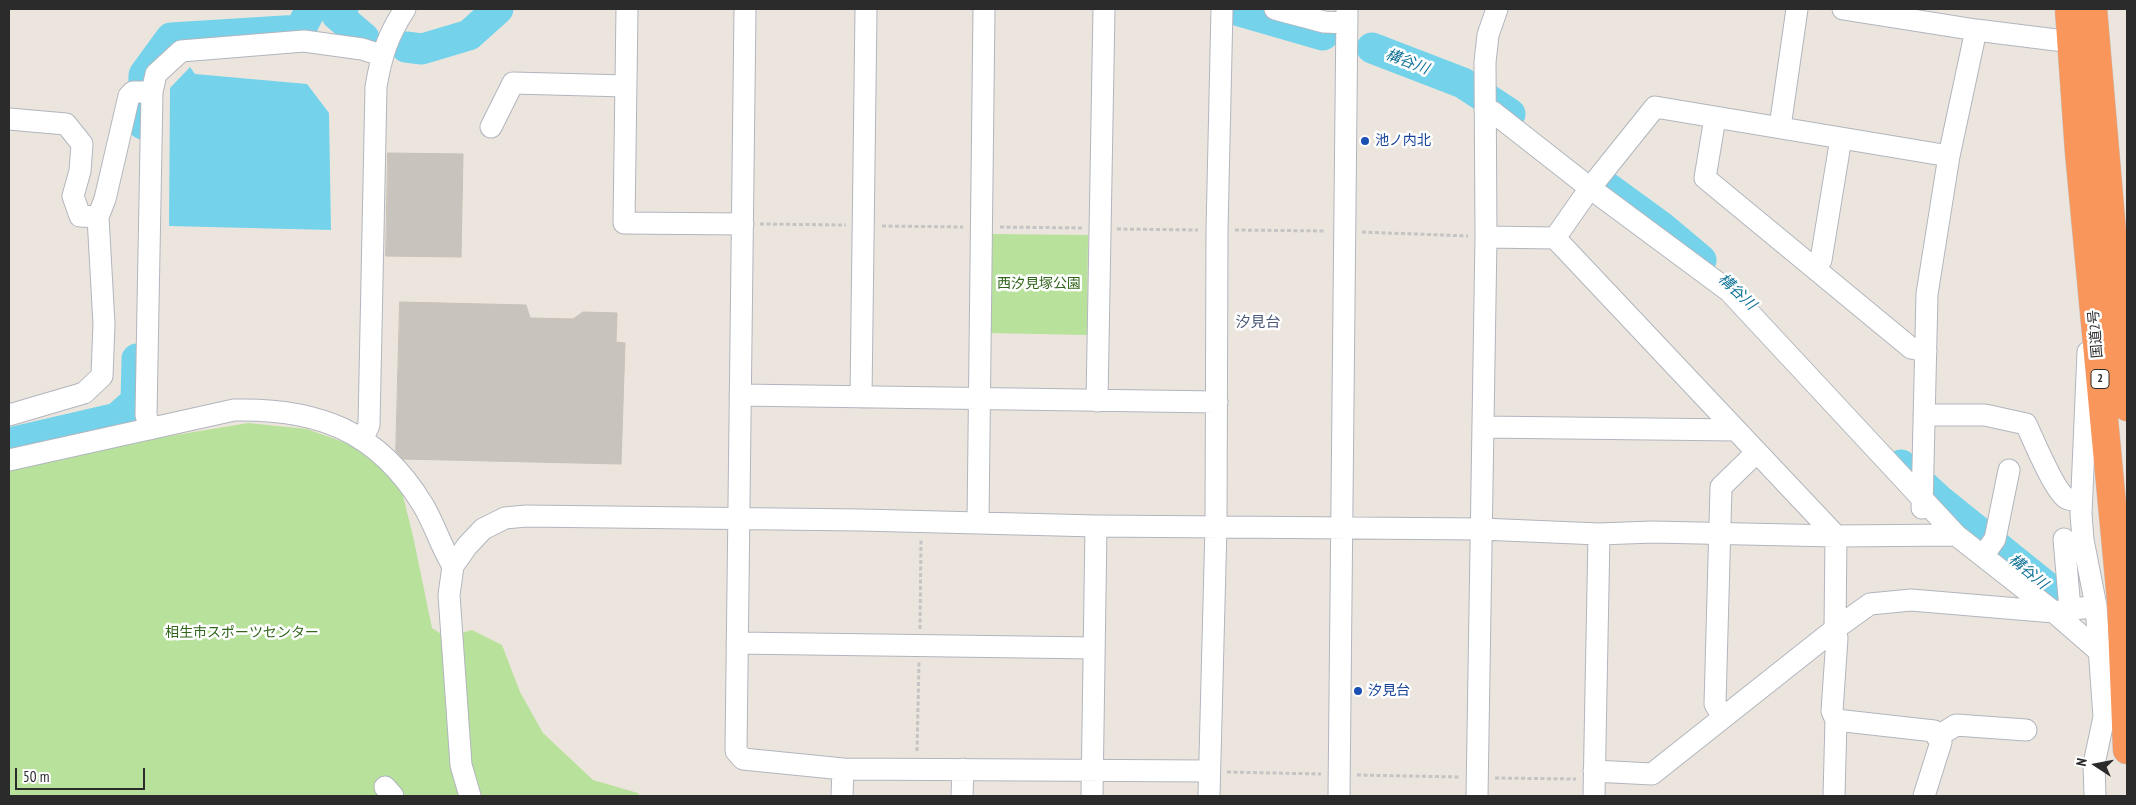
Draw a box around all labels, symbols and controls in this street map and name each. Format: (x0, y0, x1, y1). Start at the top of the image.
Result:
water label: 構谷川 (1383, 46, 1431, 78)
place label: 池ノ内北 (1375, 133, 1431, 149)
marker: 池ノ内北 (1359, 135, 1371, 147)
water label: 構谷川 (1714, 270, 1760, 314)
park label: 西汐見塚公園 (997, 276, 1081, 292)
street label: 国道2号 (2086, 309, 2106, 359)
district label: 汐見台 (1236, 314, 1280, 332)
road number: 2 (2091, 369, 2109, 388)
water label: 構谷川 (2005, 551, 2051, 593)
park label: 相生市スポーツセンター (165, 625, 319, 641)
place label: 汐見台 (1368, 683, 1410, 699)
marker: 汐見台 (1352, 685, 1364, 697)
north arrow (2071, 740, 2121, 790)
text: N (2072, 757, 2091, 768)
scale bar (18, 758, 148, 790)
text: 50 m (23, 767, 49, 786)

